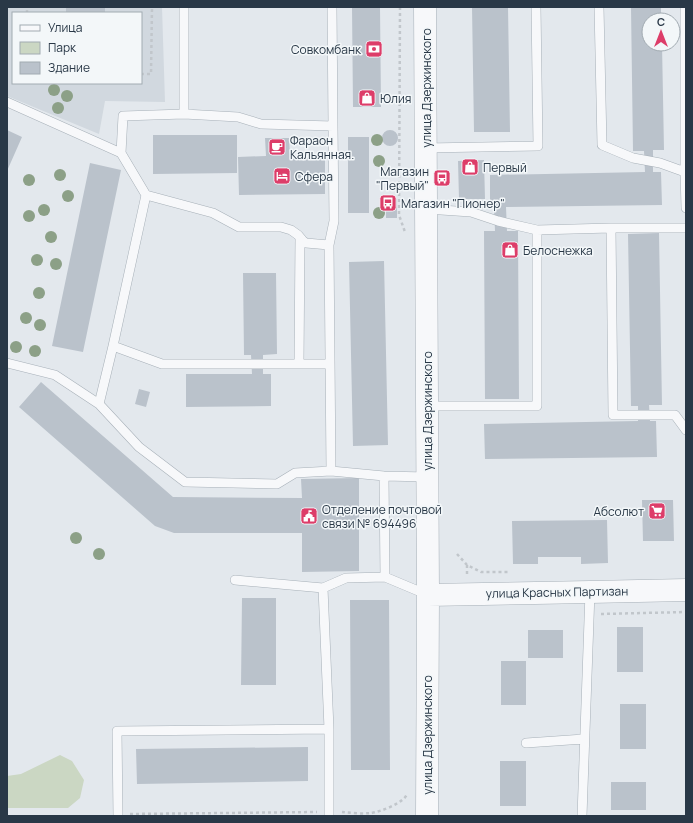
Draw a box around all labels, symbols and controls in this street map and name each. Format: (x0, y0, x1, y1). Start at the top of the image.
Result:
legend (12, 12, 142, 84)
north arrow (641, 12, 681, 52)
text: С (657, 14, 665, 29)
text: Улица (48, 19, 82, 36)
street label: улица Дзержинского (418, 28, 435, 148)
text: Парк (48, 39, 77, 56)
bank icon: Совкомбанк (364, 39, 384, 59)
place label: Совкомбанк (291, 41, 362, 58)
text: Здание (48, 59, 90, 76)
shop icon: Юлия (357, 88, 377, 108)
place label: Юлия (380, 90, 411, 107)
place label: Фараон Кальянная. (290, 132, 354, 163)
cafe icon: Фараон Кальянная. (267, 137, 287, 157)
shop icon: Первый (460, 157, 480, 177)
place label: Первый (483, 159, 527, 176)
place label: Магазин "Первый" (376, 163, 429, 194)
hotel icon: Сфера (272, 166, 292, 186)
place label: Сфера (295, 168, 333, 185)
bus stop icon: Магазин "Первый" (432, 168, 452, 188)
bus stop icon: Магазин "Пионер" (378, 193, 398, 213)
place label: Магазин "Пионер" (401, 195, 505, 212)
shop icon: Белоснежка (500, 240, 520, 260)
place label: Белоснежка (523, 242, 593, 259)
street label: улица Дзержинского (419, 351, 436, 471)
place label: Отделение почтовой связи № 694496 (322, 501, 442, 532)
supermarket icon: Абсолют (647, 501, 667, 521)
place label: Абсолют (594, 503, 644, 520)
public building icon: Отделение почтовой связи № 694496 (299, 506, 319, 526)
street label: улица Красных Партизан (486, 582, 628, 602)
street label: улица Дзержинского (419, 675, 436, 795)

